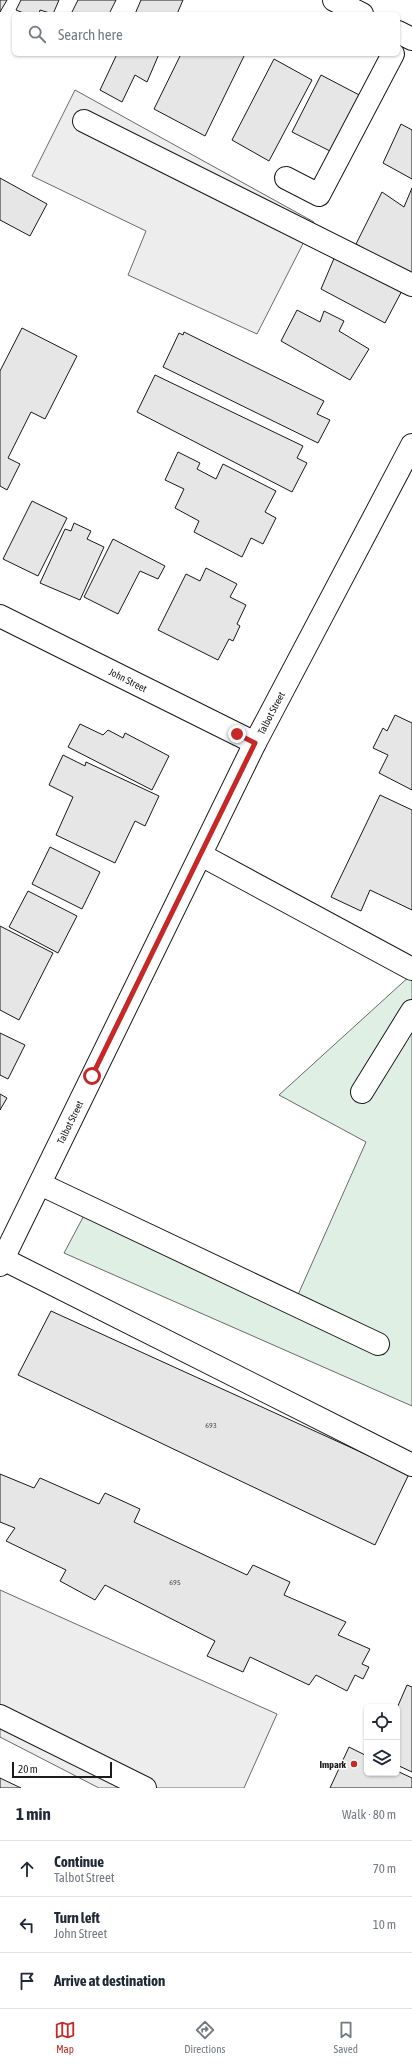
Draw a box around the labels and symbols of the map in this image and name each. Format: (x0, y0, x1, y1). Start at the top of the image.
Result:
street label: John Street (107, 666, 149, 694)
street label: Talbot Street (255, 690, 287, 736)
route end (228, 725, 246, 743)
route start (83, 1067, 101, 1085)
street label: Talbot Street (55, 1099, 85, 1146)
house number: 693 (205, 1421, 217, 1430)
house number: 695 (169, 1578, 181, 1587)
place label: Impark (320, 1759, 347, 1770)
marker: Impark (349, 1759, 359, 1769)
scale bar (12, 1760, 112, 1779)

